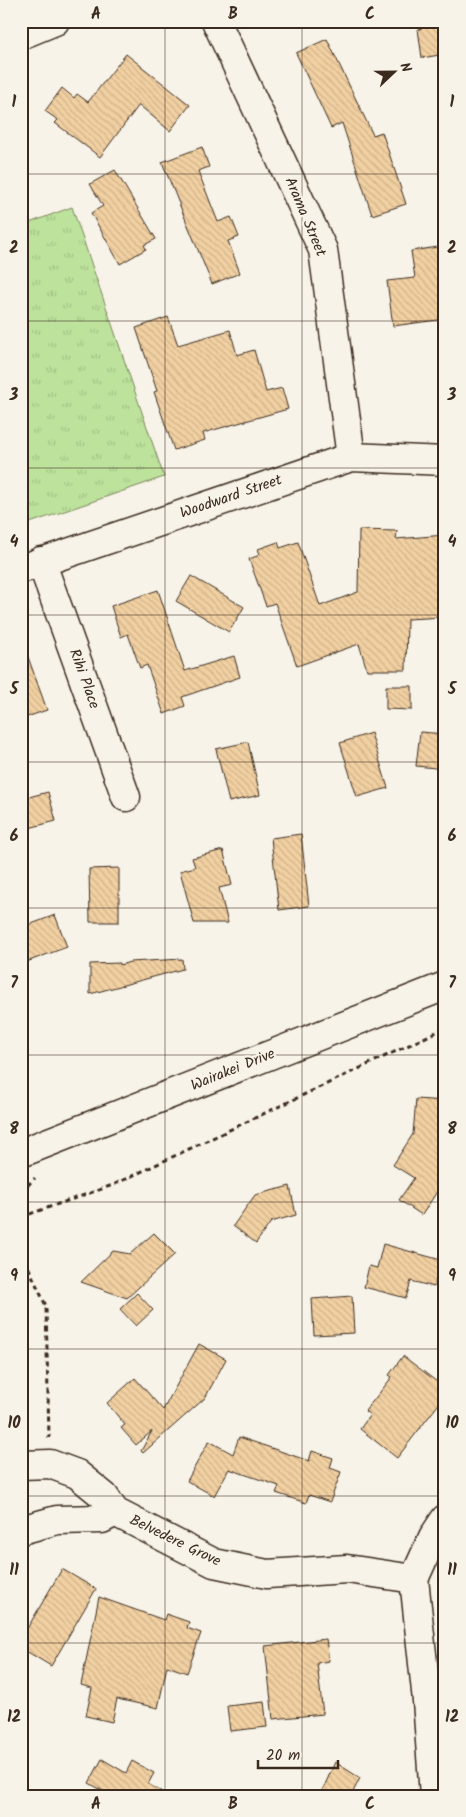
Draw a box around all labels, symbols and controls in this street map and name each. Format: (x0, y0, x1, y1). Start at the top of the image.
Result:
text: A (91, 2, 101, 27)
text: B (228, 2, 238, 27)
text: C (365, 2, 375, 27)
north arrow (368, 48, 418, 98)
text: N (393, 59, 417, 76)
text: 1 (12, 90, 17, 115)
text: 1 (450, 90, 455, 115)
street label: Arama Street (278, 174, 333, 261)
text: 2 (9, 236, 19, 261)
text: 2 (447, 236, 457, 261)
text: 3 (9, 383, 19, 408)
text: 3 (447, 383, 457, 408)
street label: Woodward Street (177, 468, 285, 526)
text: 4 (10, 530, 19, 555)
text: 4 (448, 530, 457, 555)
street label: Rihi Place (62, 646, 106, 713)
text: 5 (9, 677, 20, 702)
text: 5 (447, 677, 458, 702)
text: 6 (10, 824, 19, 849)
text: 6 (448, 824, 457, 849)
text: 7 (10, 971, 18, 996)
text: 7 (448, 971, 456, 996)
street label: Wairakei Drive (187, 1042, 279, 1098)
text: 8 (9, 1117, 19, 1142)
text: 8 (447, 1117, 457, 1142)
text: 9 (10, 1264, 18, 1289)
text: 9 (448, 1264, 456, 1289)
text: 10 (7, 1411, 21, 1436)
text: 10 (445, 1411, 459, 1436)
street label: Belvedere Grove (125, 1509, 225, 1574)
text: 11 (9, 1558, 19, 1583)
text: 11 (447, 1558, 457, 1583)
text: 12 (7, 1705, 21, 1730)
text: 12 (445, 1705, 459, 1730)
scale bar (258, 1737, 338, 1769)
text: 20 m (266, 1744, 300, 1768)
text: A (91, 1792, 101, 1817)
text: B (228, 1792, 238, 1817)
text: C (365, 1792, 375, 1817)

